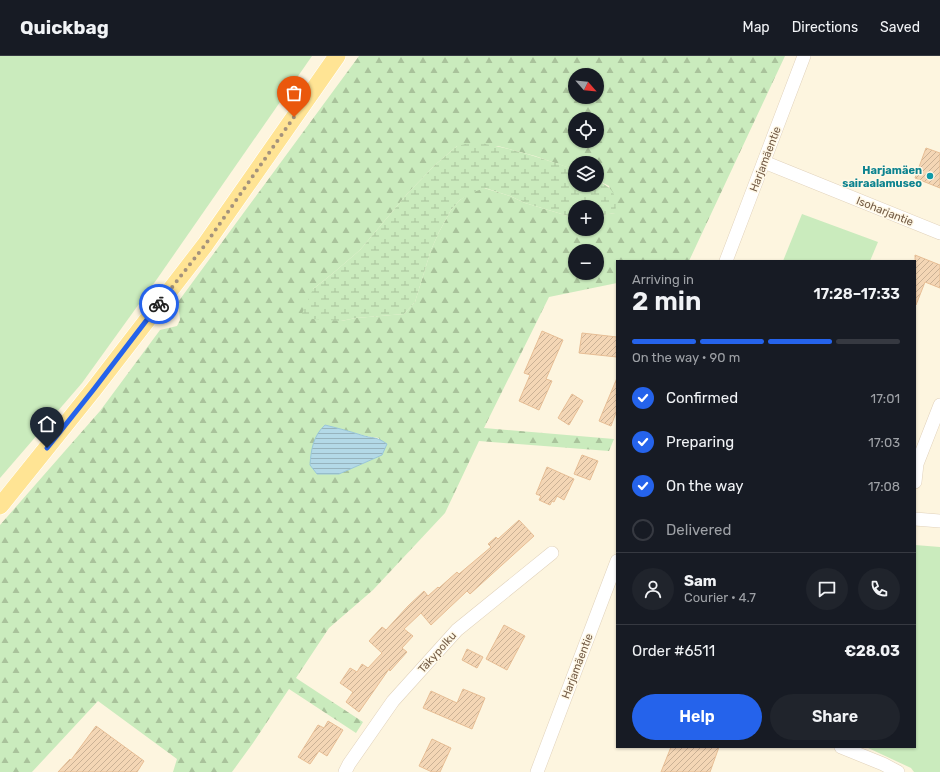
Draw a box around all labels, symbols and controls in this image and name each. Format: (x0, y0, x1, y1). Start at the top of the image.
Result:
text: Quickbag (20, 16, 109, 39)
text: Map (743, 19, 770, 36)
text: Directions (792, 19, 858, 36)
text: Saved (880, 19, 920, 36)
north arrow (568, 68, 604, 104)
map controls (568, 68, 604, 280)
pin (277, 76, 311, 117)
icon: bag (283, 82, 305, 104)
button: locate (568, 112, 604, 148)
street label: Harjamäentie (747, 125, 784, 194)
button: layers (568, 156, 604, 192)
place label: Harjamäen sairaalamuseo (842, 164, 922, 190)
marker: Harjamäen sairaalamuseo (925, 171, 935, 181)
street label: Isoharjantie (854, 194, 915, 229)
button: + (568, 200, 604, 236)
button: − (568, 244, 604, 280)
text: Arriving in (632, 272, 694, 287)
courier (139, 284, 179, 324)
text: 17:28–17:33 (813, 285, 900, 303)
text: 2 min (632, 286, 701, 317)
icon: bike (148, 293, 170, 315)
text: On the way · 90 m (632, 350, 740, 365)
icon: check (632, 387, 654, 409)
text: Confirmed (666, 389, 738, 407)
text: 17:01 (871, 391, 900, 406)
pin (30, 407, 64, 448)
icon: home (36, 413, 58, 435)
icon: check (632, 431, 654, 453)
text: Preparing (666, 433, 734, 451)
text: 17:03 (868, 435, 900, 450)
icon: check (632, 475, 654, 497)
text: On the way (666, 477, 744, 495)
text: 17:08 (868, 479, 900, 494)
text: Delivered (666, 521, 731, 539)
button: person (632, 568, 674, 610)
button: chat (806, 568, 848, 610)
button: phone (858, 568, 900, 610)
text: Sam (684, 572, 717, 590)
text: Courier · 4.7 (684, 590, 756, 605)
street label: Täkypolku (415, 629, 459, 676)
street label: Harjamäentie (559, 632, 596, 701)
text: Order #6511 (632, 642, 715, 660)
text: €28.03 (844, 642, 900, 660)
button: Help (632, 694, 762, 740)
button: Share (770, 694, 900, 740)

